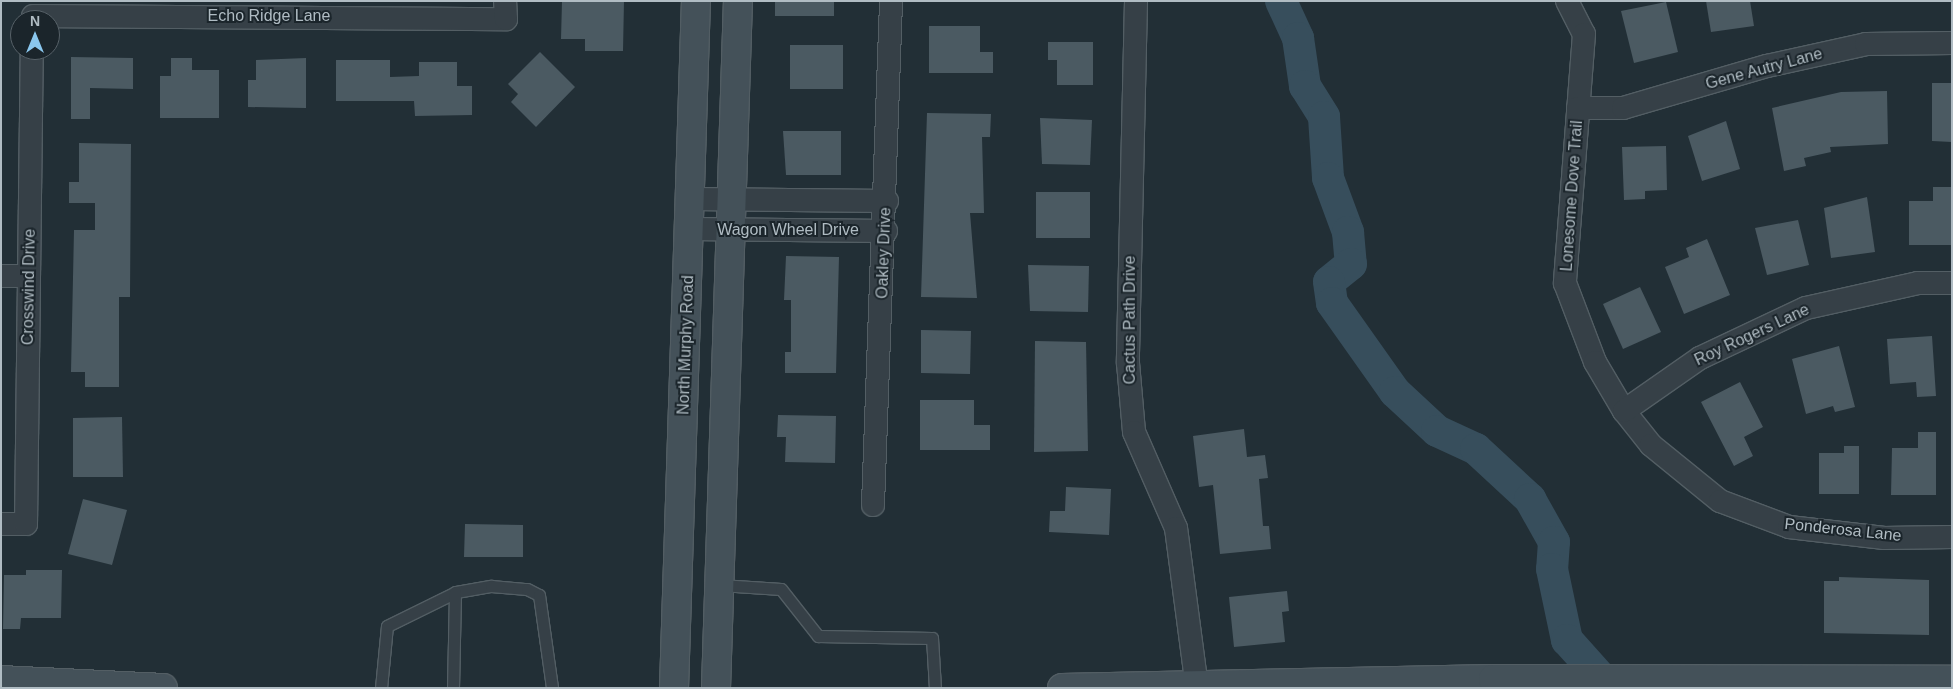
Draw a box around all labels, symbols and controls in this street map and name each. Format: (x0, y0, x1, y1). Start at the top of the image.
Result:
street label: Echo Ridge Lane (208, 6, 330, 26)
north arrow (10, 10, 60, 60)
text: N (30, 13, 40, 29)
street label: Gene Autry Lane (1703, 44, 1825, 94)
street label: Lonesome Dove Trail (1557, 120, 1587, 272)
street label: Oakley Drive (873, 207, 895, 299)
street label: Wagon Wheel Drive (717, 220, 859, 240)
street label: Crosswind Drive (18, 229, 40, 345)
street label: Cactus Path Drive (1120, 256, 1140, 384)
street label: North Murphy Road (674, 275, 698, 415)
street label: Roy Rogers Lane (1692, 300, 1812, 370)
street label: Ponderosa Lane (1784, 514, 1902, 546)

